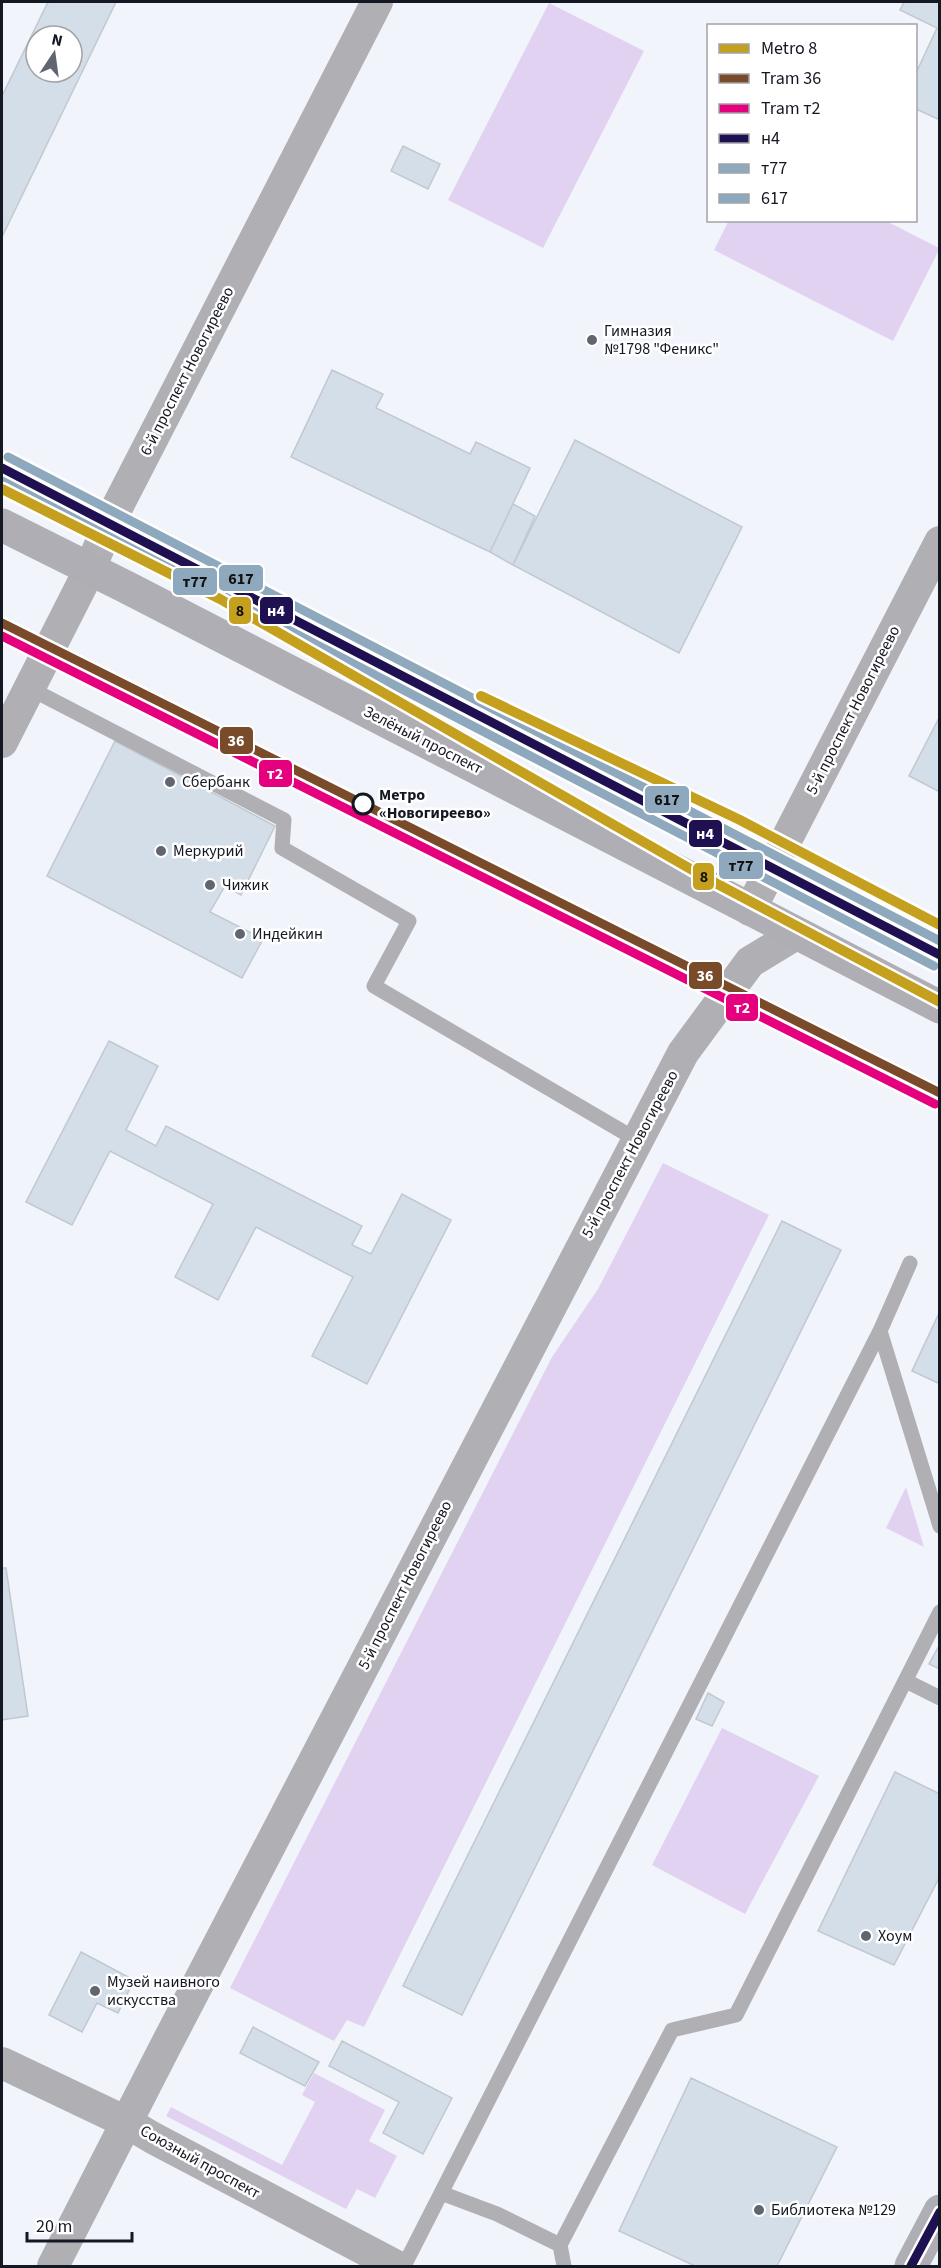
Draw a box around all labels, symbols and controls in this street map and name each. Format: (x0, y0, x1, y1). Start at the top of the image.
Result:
north arrow (24, 24, 84, 84)
legend (707, 24, 917, 222)
text: N (49, 28, 65, 52)
text: Metro 8 (761, 36, 817, 61)
text: Tram 36 (761, 66, 821, 91)
text: Tram т2 (761, 96, 821, 121)
text: н4 (761, 126, 780, 151)
text: т77 (761, 156, 787, 181)
text: 617 (761, 186, 788, 211)
street label: 6-й проспект Новогиреево (135, 283, 239, 459)
place label: Гимназия №1798 "Феникс" (604, 320, 719, 360)
marker: Гимназия №1798 "Феникс" (585, 333, 599, 347)
line badge: 617 (218, 564, 264, 592)
line badge: т77 (172, 567, 218, 596)
text: 617 (228, 568, 254, 590)
text: т77 (183, 571, 207, 593)
line badge: 8 (228, 596, 252, 625)
line badge: н4 (259, 596, 294, 625)
text: 8 (236, 600, 244, 622)
text: н4 (267, 600, 285, 622)
street label: 5-й проспект Новогиреево (801, 622, 905, 798)
street label: Зелёный проспект (360, 701, 486, 779)
line badge: 36 (219, 726, 254, 755)
text: 36 (228, 730, 244, 752)
line badge: т2 (258, 759, 293, 788)
text: т2 (267, 763, 283, 785)
place label: Сбербанк (182, 771, 250, 793)
marker: Сбербанк (163, 775, 177, 789)
place label: Метро «Новогиреево» (379, 784, 491, 824)
line badge: 617 (644, 785, 690, 814)
text: 617 (654, 789, 680, 811)
marker: Метро «Новогиреево» (352, 793, 374, 815)
line badge: н4 (688, 819, 723, 848)
text: н4 (696, 823, 714, 845)
place label: Меркурий (173, 840, 244, 862)
marker: Меркурий (154, 844, 168, 858)
line badge: т77 (718, 851, 764, 880)
text: т77 (729, 855, 753, 877)
line badge: 8 (692, 862, 715, 891)
text: 8 (700, 866, 708, 888)
place label: Чижик (222, 874, 269, 896)
marker: Чижик (203, 878, 217, 892)
place label: Индейкин (252, 923, 323, 945)
marker: Индейкин (233, 927, 247, 941)
line badge: 36 (688, 961, 723, 990)
text: 36 (697, 965, 713, 987)
line badge: т2 (725, 993, 759, 1022)
text: т2 (734, 997, 750, 1019)
street label: 5-й проспект Новогиреево (576, 1066, 684, 1242)
street label: 5-й проспект Новогиреево (353, 1497, 457, 1673)
place label: Хоум (878, 1925, 912, 1947)
marker: Хоум (859, 1929, 873, 1943)
place label: Музей наивного искусства (107, 1971, 220, 2011)
marker: Музей наивного искусства (88, 1984, 102, 1998)
street label: Союзный проспект (136, 2120, 264, 2204)
place label: Библиотека №129 (771, 2199, 896, 2221)
marker: Библиотека №129 (752, 2203, 766, 2217)
scale bar (27, 2205, 132, 2243)
text: 20 m (36, 2214, 72, 2239)

